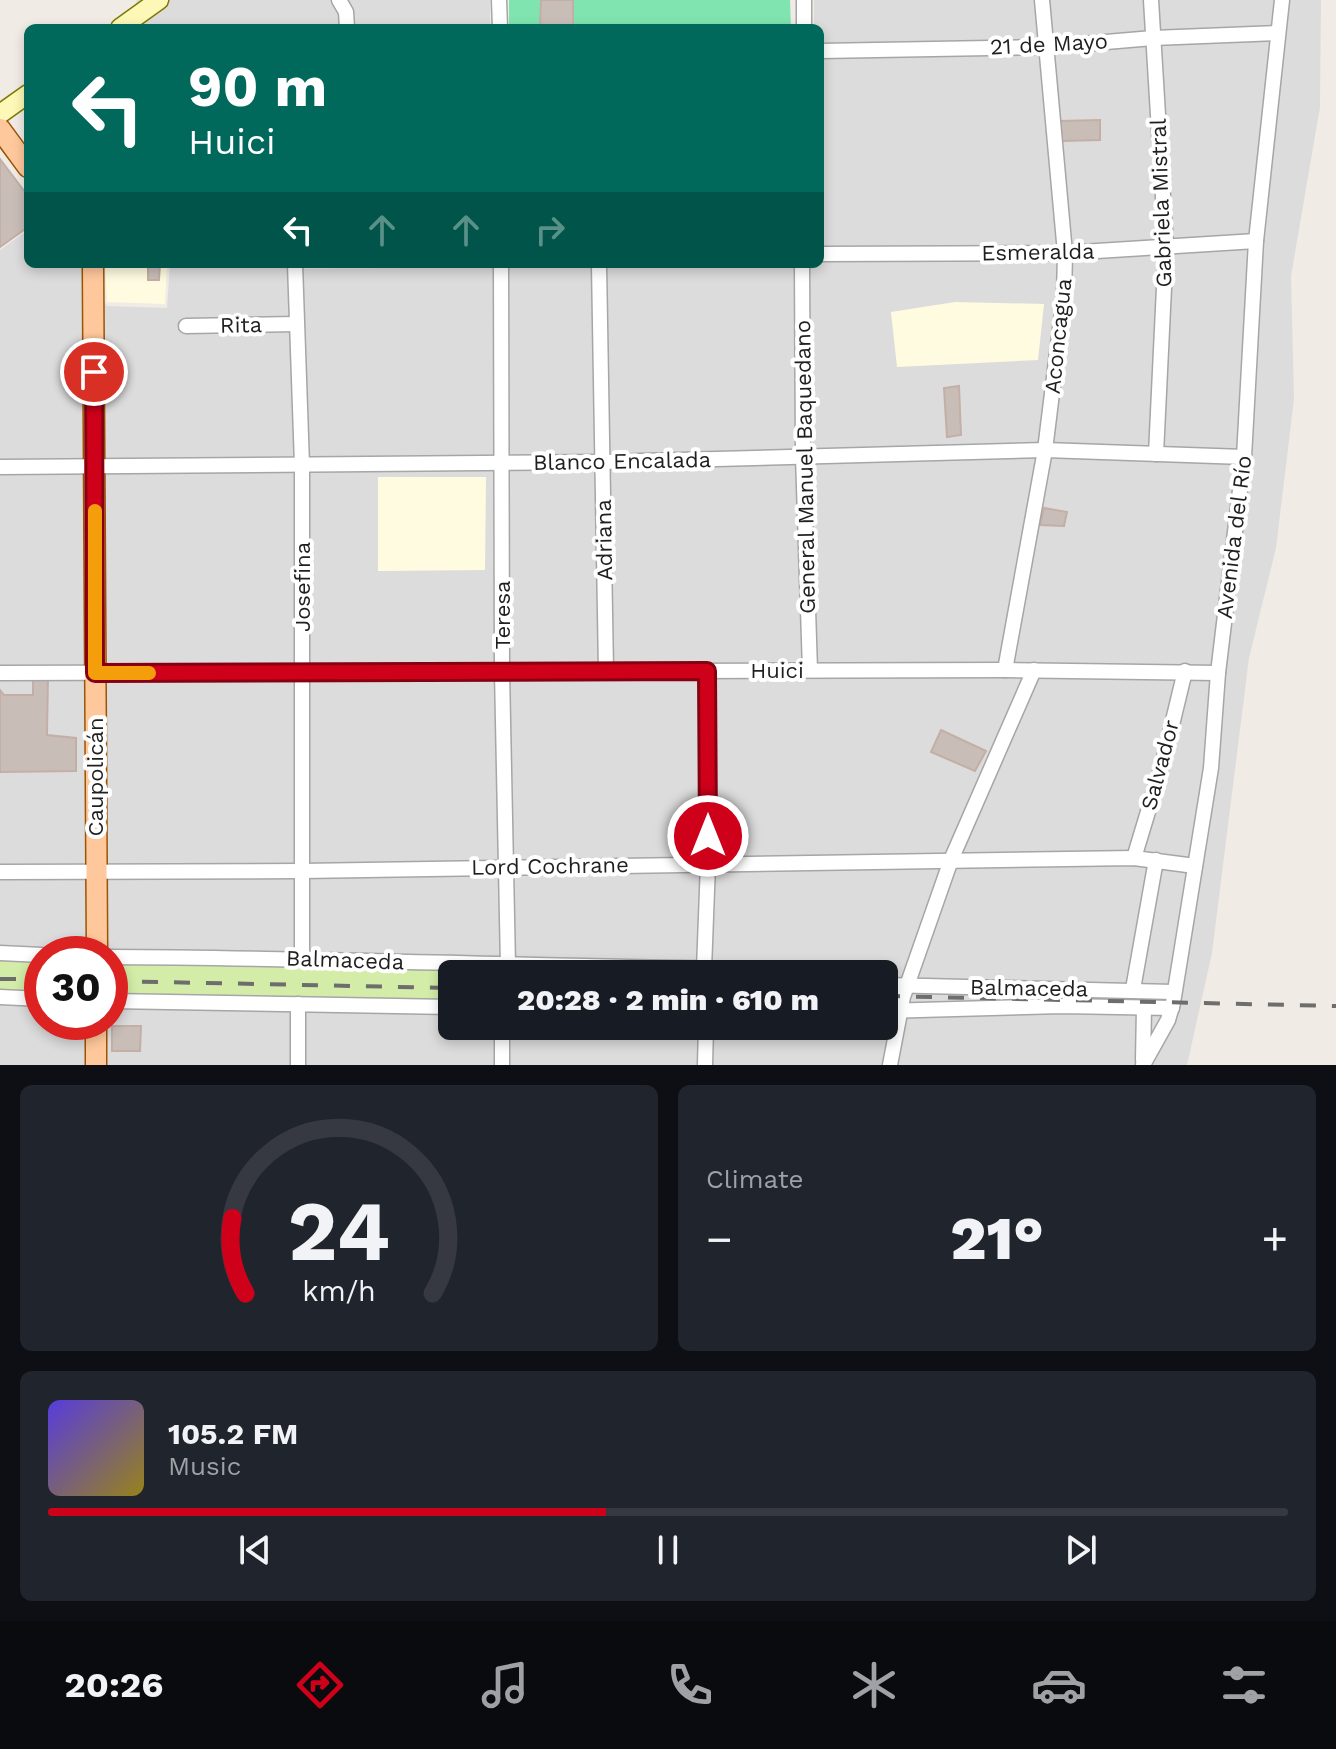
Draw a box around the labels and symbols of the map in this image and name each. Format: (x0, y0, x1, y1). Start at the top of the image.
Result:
street label: 21 de Mayo (989, 28, 1109, 60)
street label: Gabriela Mistral (1146, 118, 1176, 288)
street label: Esmeralda (981, 239, 1095, 265)
street label: Aconcagua (1040, 277, 1076, 395)
street label: Rita (220, 312, 262, 338)
street label: General Manuel Baquedano (790, 320, 820, 614)
pin (60, 338, 128, 406)
street label: Blanco Encalada (533, 447, 711, 475)
street label: Avenida del Río (1212, 454, 1256, 620)
street label: Adriana (591, 499, 617, 581)
street label: Josefina (290, 542, 315, 632)
street label: Teresa (490, 581, 515, 649)
street label: Huici (750, 658, 804, 683)
street label: Caupolicán (83, 717, 108, 837)
street label: Salvador (1136, 717, 1184, 813)
position arrow (666, 794, 750, 878)
street label: Lord Cochrane (471, 852, 629, 880)
speed limit sign: 30 (24, 936, 128, 1040)
street label: Balmaceda (285, 945, 405, 975)
street label: Balmaceda (970, 974, 1088, 1002)

